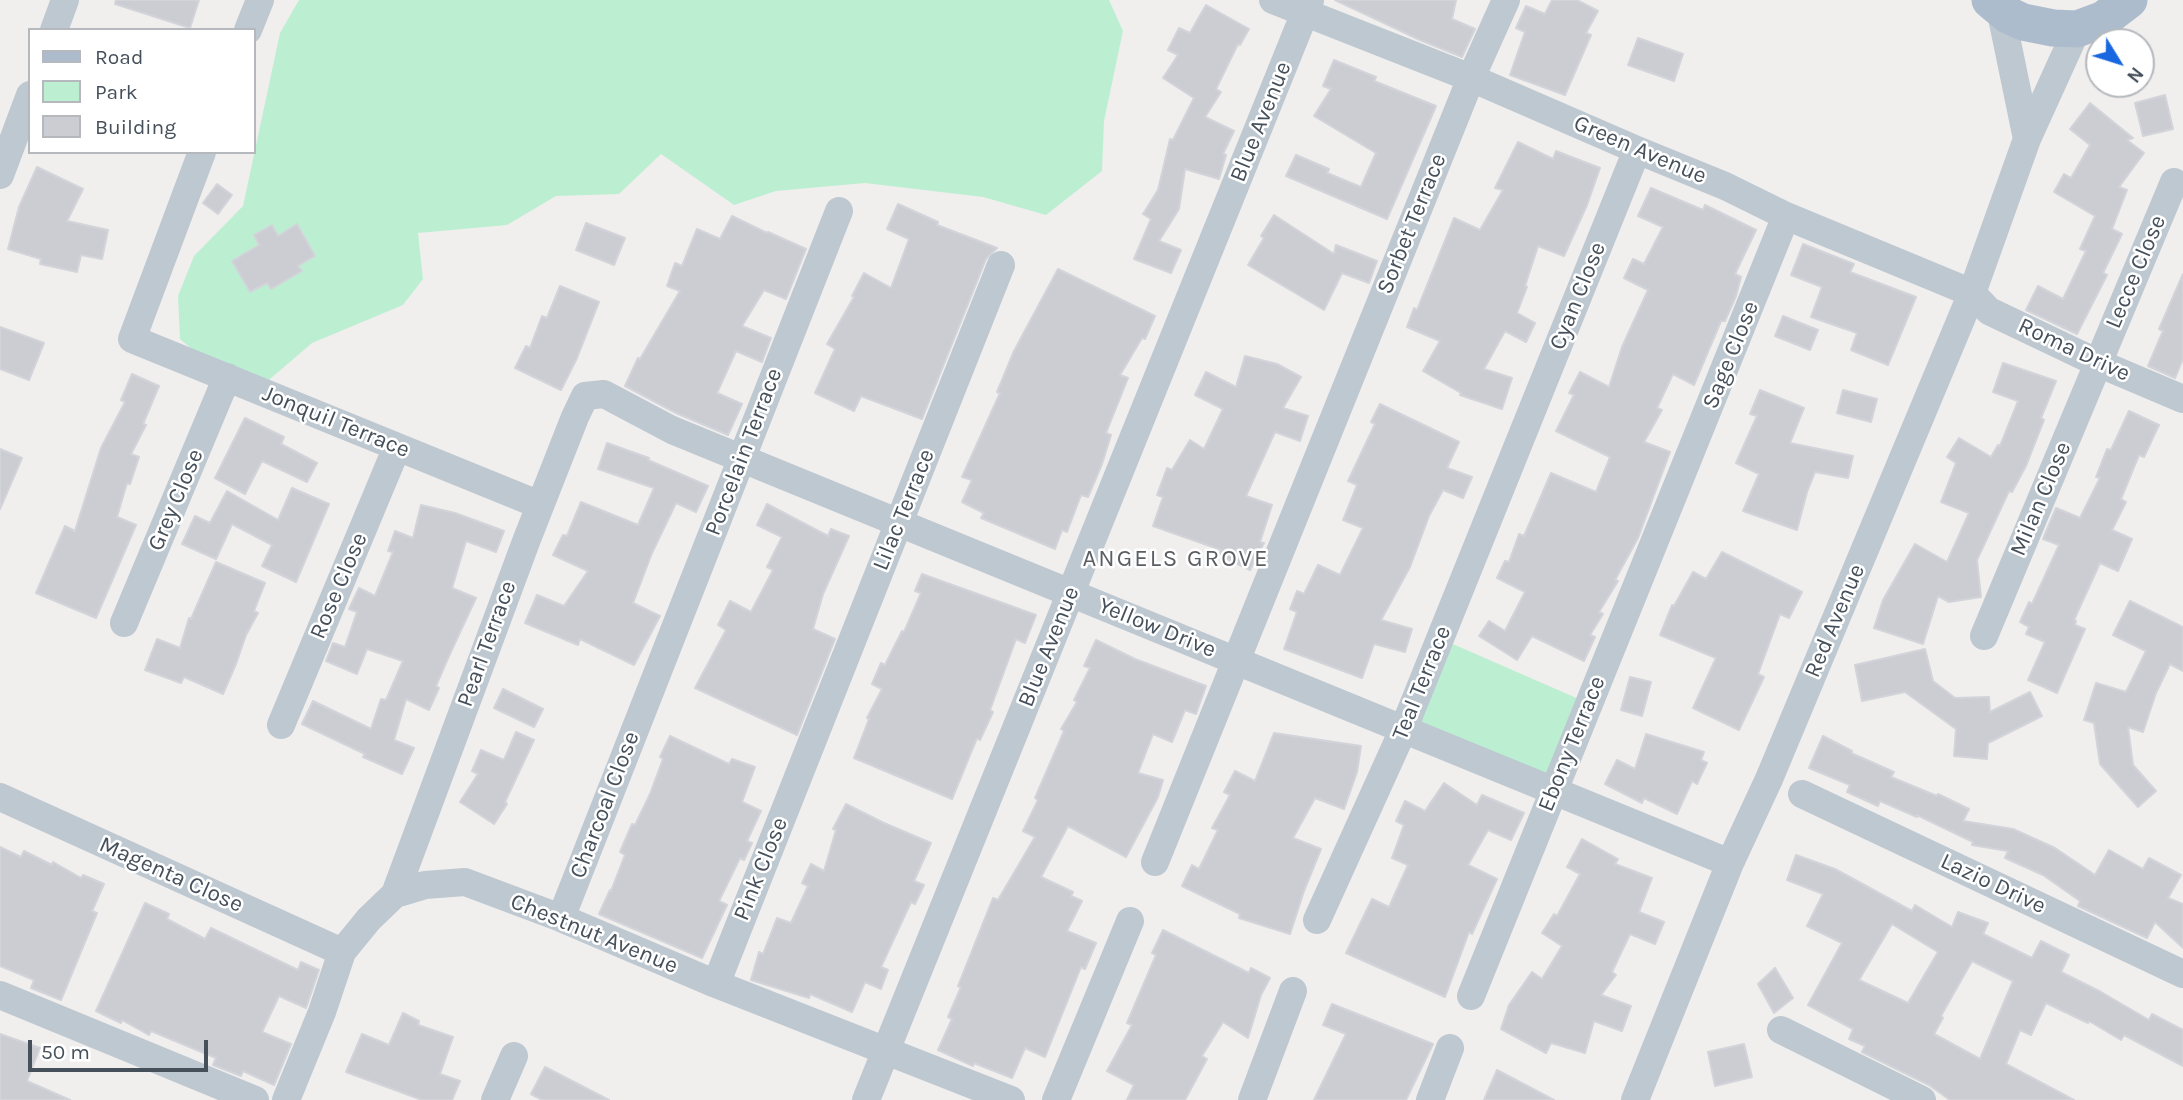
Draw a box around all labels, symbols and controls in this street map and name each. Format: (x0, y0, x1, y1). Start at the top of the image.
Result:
legend (28, 28, 256, 154)
north arrow (2085, 28, 2155, 98)
text: Road (95, 45, 143, 69)
street label: Blue Avenue (1224, 58, 1298, 186)
text: N (2122, 63, 2148, 87)
text: Park (95, 80, 138, 104)
street label: Green Avenue (1569, 110, 1711, 190)
text: Building (95, 115, 176, 139)
street label: Sorbet Terrace (1371, 150, 1453, 298)
street label: Lecce Close (2100, 211, 2172, 333)
street label: Cyan Close (1544, 238, 1612, 354)
street label: Sage Close (1697, 297, 1765, 413)
street label: Roma Drive (2014, 312, 2134, 388)
street label: Porcelain Terrace (699, 364, 789, 540)
street label: Jonquil Terrace (258, 380, 414, 464)
street label: Milan Close (2005, 438, 2077, 560)
street label: Grey Close (142, 445, 210, 555)
street label: Lilac Terrace (867, 445, 941, 575)
street label: Rose Close (304, 529, 374, 643)
district label: ANGELS GROVE (1084, 545, 1268, 573)
street label: Red Avenue (1799, 560, 1871, 682)
street label: Pearl Terrace (451, 577, 523, 711)
street label: Blue Avenue (1012, 583, 1086, 711)
street label: Yellow Drive (1094, 592, 1220, 664)
street label: Teal Terrace (1387, 622, 1457, 744)
street label: Ebony Terrace (1532, 672, 1612, 816)
street label: Charcoal Close (564, 728, 646, 882)
street label: Pink Close (728, 813, 794, 925)
street label: Magenta Close (95, 831, 247, 919)
street label: Lazio Drive (1936, 848, 2050, 920)
street label: Chestnut Avenue (506, 888, 682, 980)
scale bar (32, 1026, 212, 1070)
text: 50 m (41, 1040, 90, 1064)

